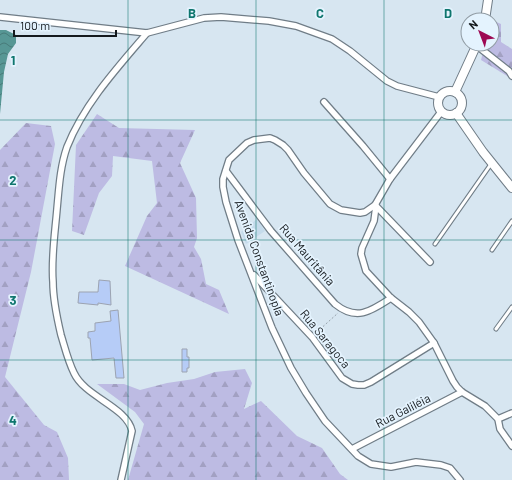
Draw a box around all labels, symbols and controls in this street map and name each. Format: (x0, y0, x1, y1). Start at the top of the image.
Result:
text: B (188, 5, 196, 21)
text: C (316, 5, 324, 21)
text: D (444, 5, 452, 21)
scale bar (14, 12, 116, 38)
north arrow (460, 12, 500, 52)
text: N (466, 17, 480, 31)
text: 100 m (20, 18, 50, 32)
text: 1 (11, 52, 15, 68)
text: 2 (9, 172, 17, 188)
street label: Avenida Constantinopla (232, 198, 287, 318)
street label: Rua Mauritânia (277, 221, 338, 288)
text: 3 (9, 292, 17, 308)
street label: Rua Saragoca (298, 306, 354, 370)
street label: Rua Galiléia (373, 390, 432, 430)
text: 4 (9, 412, 17, 428)

